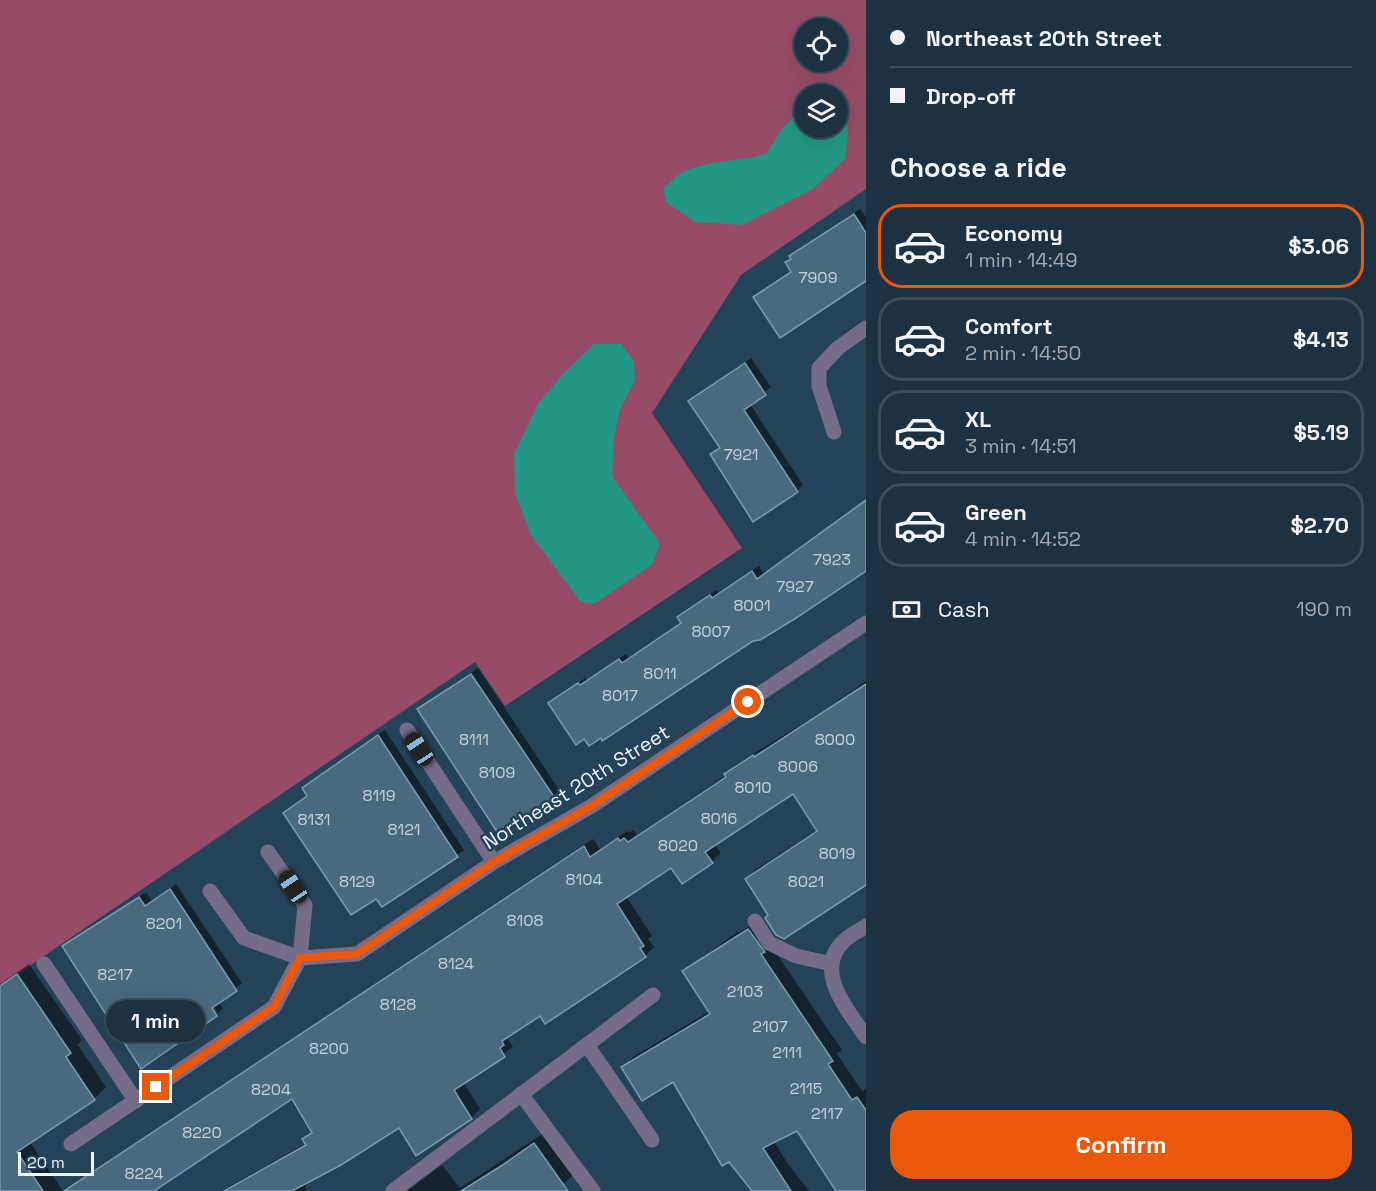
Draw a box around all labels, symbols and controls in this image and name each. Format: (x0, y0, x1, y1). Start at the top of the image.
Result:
map controls (794, 18, 848, 138)
button: locate (794, 18, 848, 72)
text: Northeast 20th Street (926, 24, 1162, 52)
text: Drop-off (926, 82, 1016, 110)
button: layers (794, 84, 848, 138)
text: Choose a ride (890, 150, 1067, 185)
icon: car (893, 219, 947, 273)
text: Economy (965, 219, 1063, 247)
text: $3.06 (1288, 232, 1349, 260)
text: 1 min · 14:49 (965, 247, 1078, 273)
house number: 7909 (799, 267, 837, 288)
icon: car (893, 312, 947, 366)
text: Comfort (965, 312, 1053, 340)
text: $4.13 (1293, 325, 1349, 353)
text: 2 min · 14:50 (965, 340, 1081, 366)
icon: car (893, 405, 947, 459)
text: XL (965, 405, 991, 433)
text: $5.19 (1294, 418, 1349, 446)
text: 3 min · 14:51 (965, 433, 1077, 459)
house number: 7921 (723, 444, 759, 465)
icon: car (893, 498, 947, 552)
text: Green (965, 498, 1027, 526)
text: $2.70 (1290, 511, 1349, 539)
text: 4 min · 14:52 (965, 526, 1081, 552)
house number: 7923 (813, 549, 851, 570)
house number: 7927 (776, 576, 814, 597)
icon: cash (890, 593, 923, 626)
house number: 8001 (733, 595, 771, 616)
text: Cash (938, 595, 990, 623)
text: 190 m (1296, 596, 1352, 622)
house number: 8007 (691, 621, 731, 642)
house number: 8011 (643, 663, 677, 684)
house number: 8017 (602, 685, 638, 706)
route start (734, 688, 761, 715)
street label: Northeast 20th Street (478, 719, 674, 855)
car (402, 729, 436, 769)
house number: 8111 (459, 729, 489, 750)
house number: 8000 (815, 729, 855, 750)
house number: 8006 (778, 756, 818, 777)
house number: 8109 (479, 762, 515, 783)
house number: 8010 (734, 777, 772, 798)
house number: 8119 (362, 785, 396, 806)
house number: 8016 (701, 808, 737, 829)
house number: 8131 (298, 809, 330, 830)
house number: 8121 (388, 819, 421, 840)
house number: 8020 (658, 835, 698, 856)
house number: 8019 (819, 843, 855, 864)
car (275, 867, 311, 907)
house number: 8104 (566, 869, 602, 890)
house number: 8129 (339, 871, 375, 892)
house number: 8021 (788, 871, 824, 892)
house number: 8108 (507, 910, 543, 931)
house number: 8201 (146, 913, 182, 934)
house number: 8124 (438, 953, 474, 974)
house number: 8217 (97, 964, 133, 985)
house number: 2103 (727, 981, 763, 1002)
house number: 8128 (380, 994, 416, 1015)
callout: 1 min (106, 1000, 206, 1042)
text: 1 min (131, 1008, 180, 1034)
house number: 2107 (752, 1016, 788, 1037)
house number: 8200 (309, 1038, 349, 1059)
house number: 2111 (772, 1042, 802, 1063)
route end (142, 1073, 169, 1100)
house number: 2115 (790, 1078, 822, 1099)
house number: 8204 (251, 1079, 291, 1100)
house number: 2117 (811, 1103, 843, 1124)
button: Confirm (890, 1110, 1352, 1179)
house number: 8220 (182, 1122, 222, 1143)
scale bar (18, 1149, 94, 1176)
text: 20 m (27, 1152, 65, 1173)
house number: 8224 (125, 1163, 163, 1184)

